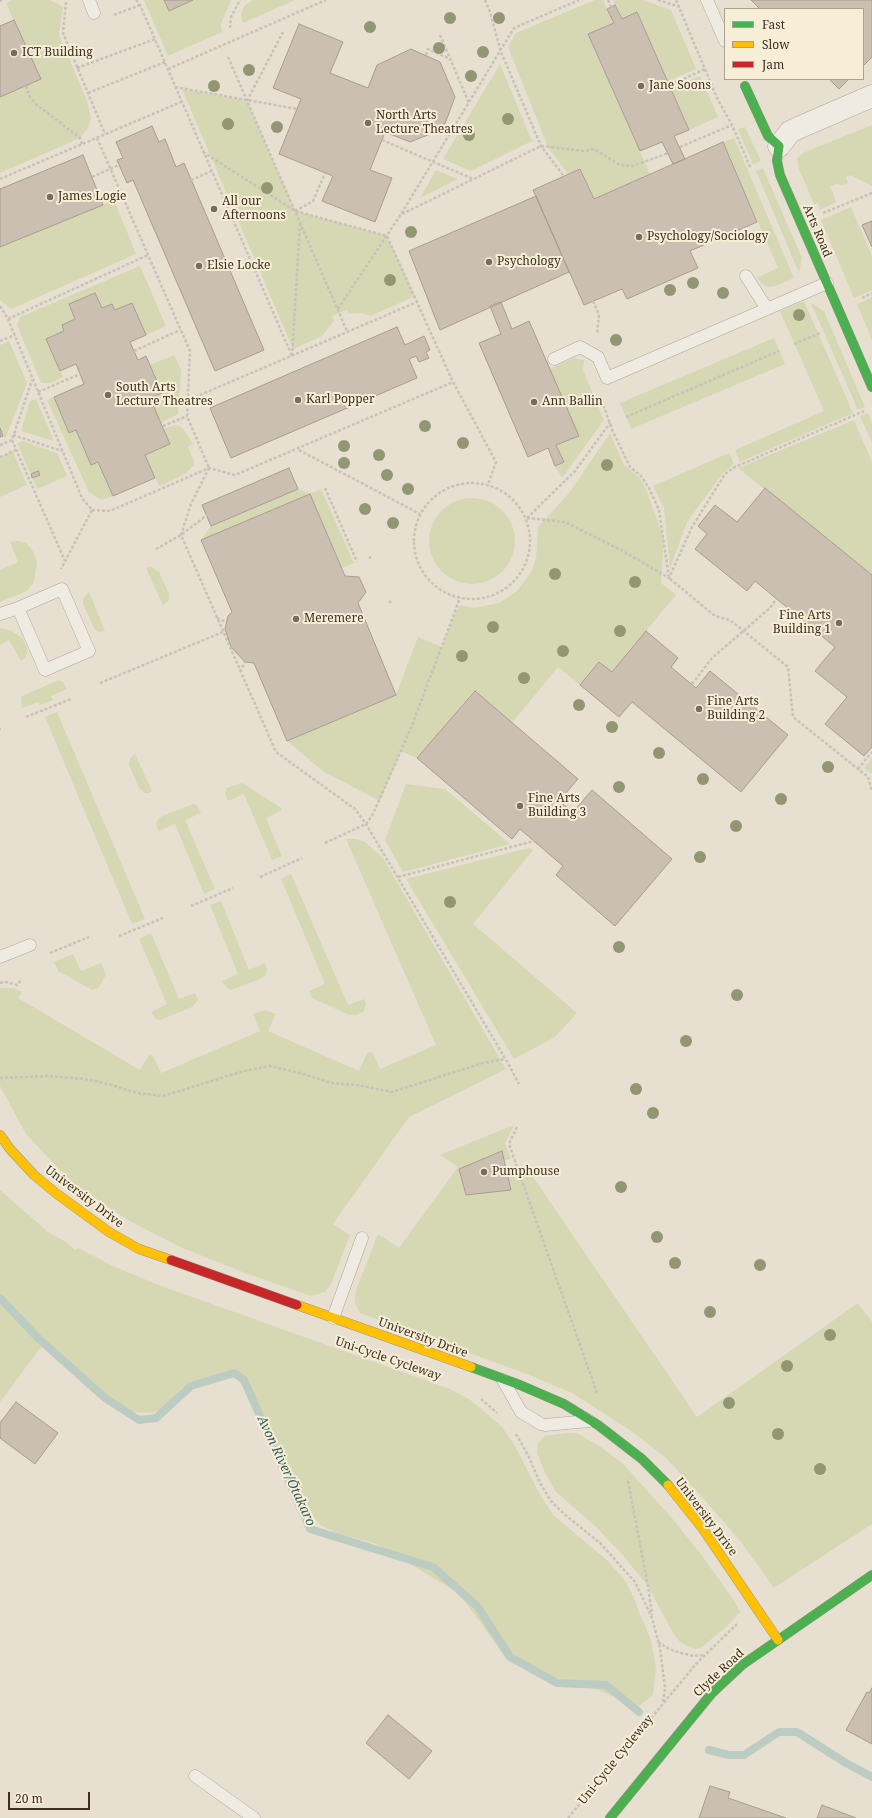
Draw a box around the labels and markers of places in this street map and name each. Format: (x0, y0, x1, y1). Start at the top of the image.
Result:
place label: ICT Building (22, 46, 93, 60)
marker: ICT Building (9, 48, 19, 58)
place label: Jane Soons (649, 79, 711, 93)
marker: Jane Soons (636, 81, 646, 91)
place label: North Arts Lecture Theatres (376, 109, 473, 137)
marker: North Arts Lecture Theatres (363, 118, 373, 128)
place label: James Logie (58, 190, 126, 204)
marker: James Logie (45, 192, 55, 202)
place label: All our Afternoons (222, 195, 286, 223)
marker: All our Afternoons (209, 204, 219, 214)
place label: Psychology/Sociology (647, 230, 768, 244)
marker: Psychology/Sociology (634, 232, 644, 242)
place label: Psychology (497, 255, 561, 269)
marker: Psychology (484, 257, 494, 267)
place label: Elsie Locke (207, 259, 270, 273)
marker: Elsie Locke (194, 261, 204, 271)
place label: South Arts Lecture Theatres (116, 381, 213, 409)
marker: South Arts Lecture Theatres (103, 390, 113, 400)
place label: Karl Popper (306, 393, 375, 407)
marker: Karl Popper (293, 395, 303, 405)
place label: Ann Ballin (542, 395, 603, 409)
marker: Ann Ballin (529, 397, 539, 407)
place label: Fine Arts Building 1 (773, 609, 831, 637)
place label: Meremere (304, 612, 364, 626)
marker: Meremere (291, 614, 301, 624)
marker: Fine Arts Building 1 (834, 618, 844, 628)
place label: Fine Arts Building 2 (707, 695, 765, 723)
marker: Fine Arts Building 2 (694, 704, 704, 714)
place label: Fine Arts Building 3 (528, 792, 586, 820)
marker: Fine Arts Building 3 (515, 801, 525, 811)
place label: Pumphouse (492, 1165, 560, 1179)
marker: Pumphouse (479, 1167, 489, 1177)

